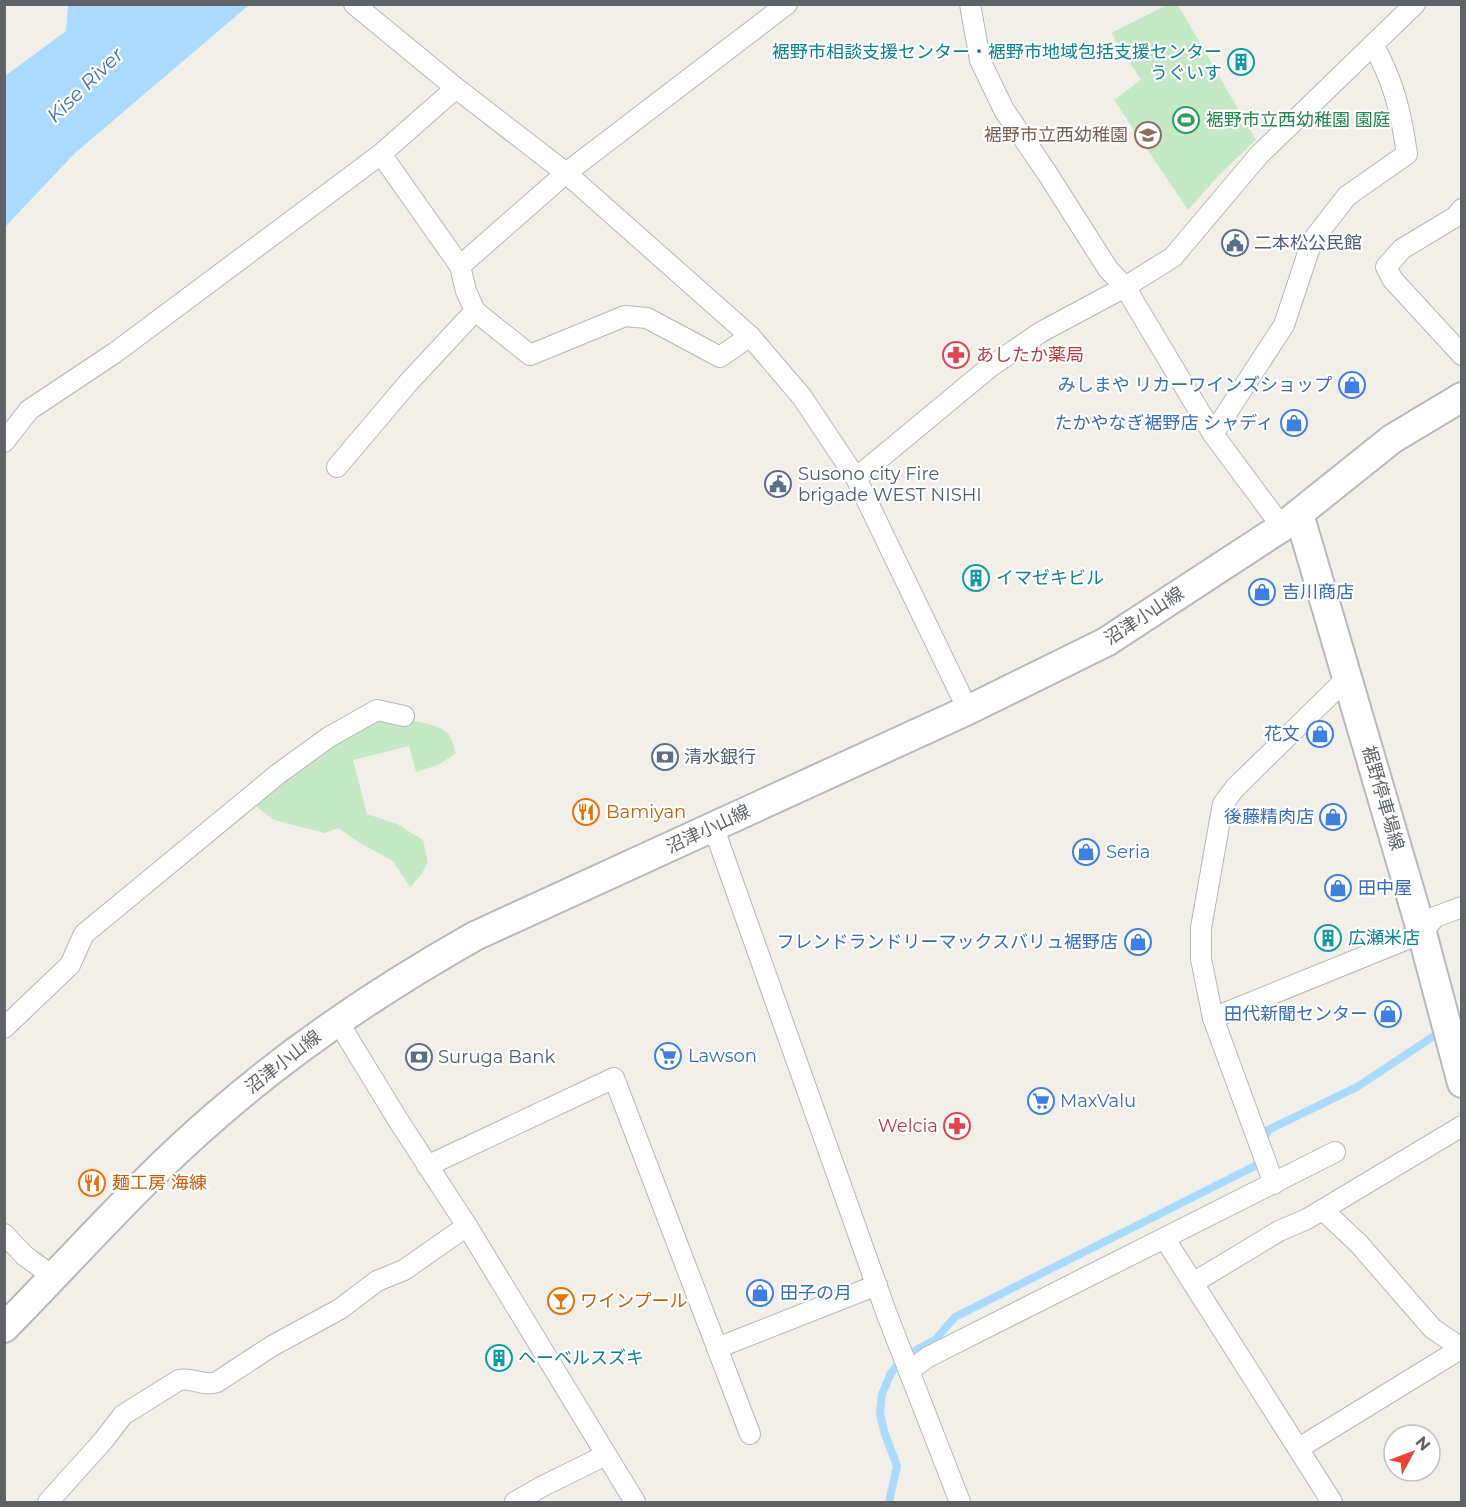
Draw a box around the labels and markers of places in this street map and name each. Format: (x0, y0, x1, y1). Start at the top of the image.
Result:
place label: 裾野市相談支援センター・裾野市地域包括支援センター うぐいす (772, 41, 1222, 84)
building icon: 裾野市相談支援センター・裾野市地域包括支援センター うぐいす (1226, 47, 1256, 77)
sports icon: 裾野市立西幼稚園 園庭 (1171, 105, 1201, 135)
place label: 裾野市立西幼稚園 園庭 (1206, 109, 1391, 131)
school or university icon: 裾野市立西幼稚園 (1133, 120, 1163, 150)
place label: 裾野市立西幼稚園 (984, 124, 1128, 146)
public building icon: 二本松公民館 (1220, 228, 1250, 258)
place label: 二本松公民館 (1254, 232, 1362, 254)
pharmacy icon: あしたか薬局 (941, 340, 971, 370)
place label: あしたか薬局 (976, 344, 1084, 366)
shop icon: みしまや リカーワインズショップ (1337, 370, 1367, 400)
place label: みしまや リカーワインズショップ (1058, 374, 1332, 396)
shop icon: たかやなぎ裾野店 シャディ (1279, 408, 1309, 438)
place label: たかやなぎ裾野店 シャディ (1055, 412, 1274, 434)
place label: Susono city Fire brigade WEST NISHI (798, 463, 982, 506)
public building icon: Susono city Fire brigade WEST NISHI (763, 469, 793, 499)
building icon: イマゼキビル (961, 563, 991, 593)
place label: イマゼキビル (996, 567, 1104, 589)
shop icon: 吉川商店 (1247, 577, 1277, 607)
place label: 吉川商店 (1282, 581, 1354, 603)
shop icon: 花文 (1305, 719, 1335, 749)
place label: 花文 (1264, 723, 1300, 745)
bank icon: 清水銀行 (650, 742, 680, 772)
place label: 清水銀行 (684, 746, 756, 768)
restaurant icon: Bamiyan (571, 797, 601, 827)
place label: Bamiyan (606, 801, 686, 823)
shop icon: 後藤精肉店 (1318, 802, 1348, 832)
place label: 後藤精肉店 (1224, 806, 1314, 828)
shop icon: Seria (1071, 837, 1101, 867)
place label: Seria (1106, 841, 1150, 863)
shop icon: 田中屋 (1323, 873, 1353, 903)
place label: 田中屋 (1358, 877, 1412, 899)
building icon: 広瀬米店 (1313, 923, 1343, 953)
shop icon: フレンドランドリーマックスバリュ裾野店 (1123, 927, 1153, 957)
place label: 広瀬米店 (1348, 927, 1420, 949)
place label: フレンドランドリーマックスバリュ裾野店 (777, 931, 1118, 953)
shop icon: 田代新聞センター (1373, 999, 1403, 1029)
place label: 田代新聞センター (1224, 1003, 1368, 1025)
supermarket icon: Lawson (653, 1041, 683, 1071)
bank icon: Suruga Bank (404, 1042, 434, 1072)
place label: Lawson (688, 1045, 757, 1067)
place label: Suruga Bank (438, 1046, 556, 1068)
supermarket icon: MaxValu (1026, 1086, 1056, 1116)
place label: MaxValu (1060, 1090, 1136, 1112)
pharmacy icon: Welcia (942, 1111, 972, 1141)
place label: Welcia (878, 1115, 938, 1137)
restaurant icon: 麺工房 海練 (77, 1168, 107, 1198)
place label: 麺工房 海練 (112, 1172, 207, 1194)
shop icon: 田子の月 (745, 1278, 775, 1308)
place label: 田子の月 (780, 1282, 852, 1304)
bar icon: ワインプール (546, 1286, 576, 1316)
place label: ワインプール (580, 1290, 687, 1312)
building icon: ヘーベルスズキ (484, 1343, 514, 1373)
place label: ヘーベルスズキ (518, 1347, 644, 1369)

